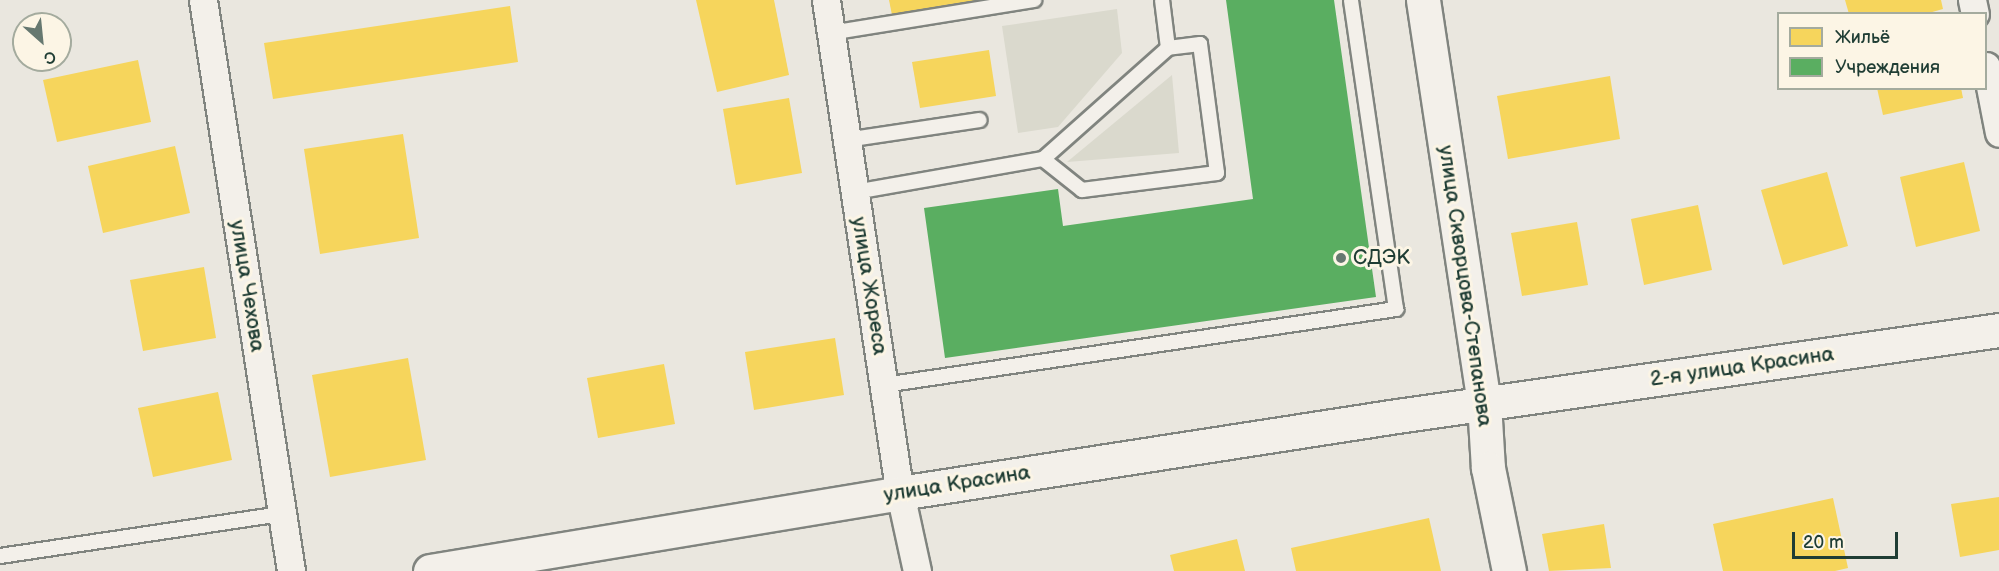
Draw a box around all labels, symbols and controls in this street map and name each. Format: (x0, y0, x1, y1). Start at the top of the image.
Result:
north arrow (12, 12, 72, 72)
legend (1777, 12, 1987, 90)
text: Жильё (1835, 27, 1890, 48)
text: С (40, 46, 59, 68)
text: Учреждения (1835, 57, 1940, 78)
street label: улица Скворцова-Степанова (1433, 144, 1497, 428)
street label: улица Жореса (846, 215, 892, 357)
street label: улица Чехова (224, 218, 270, 354)
place label: СДЭК (1353, 245, 1410, 271)
marker: СДЭК (1334, 251, 1348, 265)
street label: 2-я улица Красина (1648, 342, 1836, 392)
street label: улица Красина (882, 460, 1032, 508)
scale bar (1795, 520, 1902, 558)
text: 20 m (1803, 532, 1844, 553)

